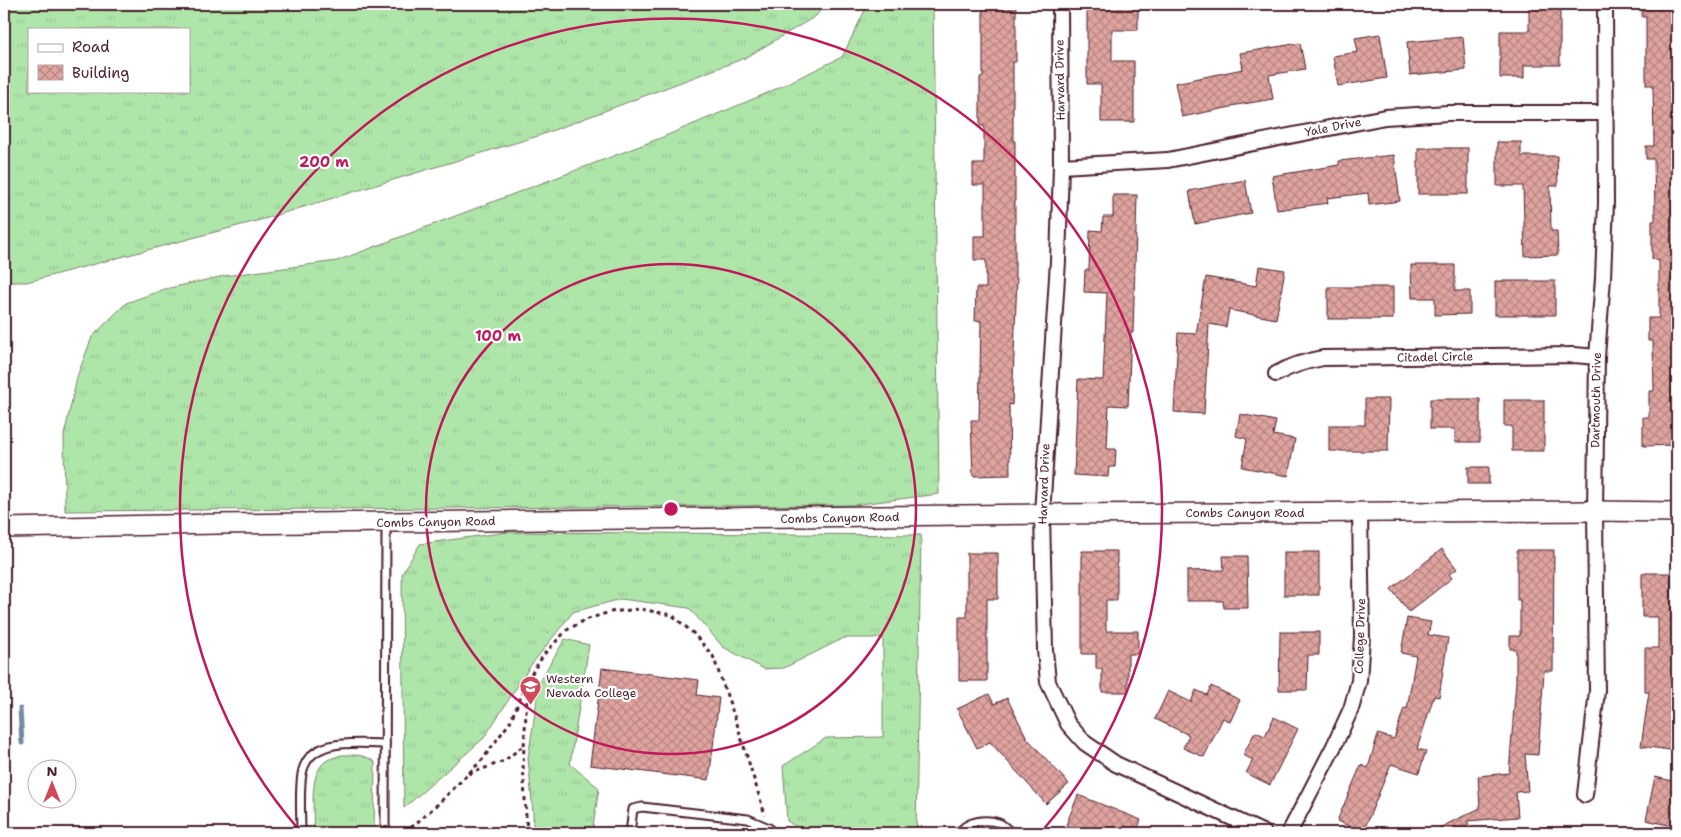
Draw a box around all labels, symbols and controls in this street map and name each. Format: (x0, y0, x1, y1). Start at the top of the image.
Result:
legend (28, 28, 190, 92)
text: Road (72, 37, 110, 57)
street label: Harvard Drive (1051, 39, 1069, 121)
text: Building (72, 63, 129, 83)
street label: Yale Drive (1303, 114, 1363, 140)
text: 200 m (299, 152, 349, 172)
text: 100 m (475, 326, 521, 346)
street label: Citadel Circle (1397, 348, 1474, 366)
street label: Dartmouth Drive (1587, 352, 1605, 448)
street label: Harvard Drive (1035, 443, 1053, 525)
centre of rings (662, 500, 680, 518)
street label: Combs Canyon Road (1185, 505, 1305, 521)
street label: Combs Canyon Road (780, 509, 900, 527)
street label: Combs Canyon Road (376, 513, 496, 531)
street label: College Drive (1351, 598, 1369, 674)
place label: Western Nevada College (546, 671, 637, 701)
school or university icon: Western Nevada College (518, 674, 542, 705)
north arrow (28, 760, 78, 810)
text: N (46, 762, 58, 780)

